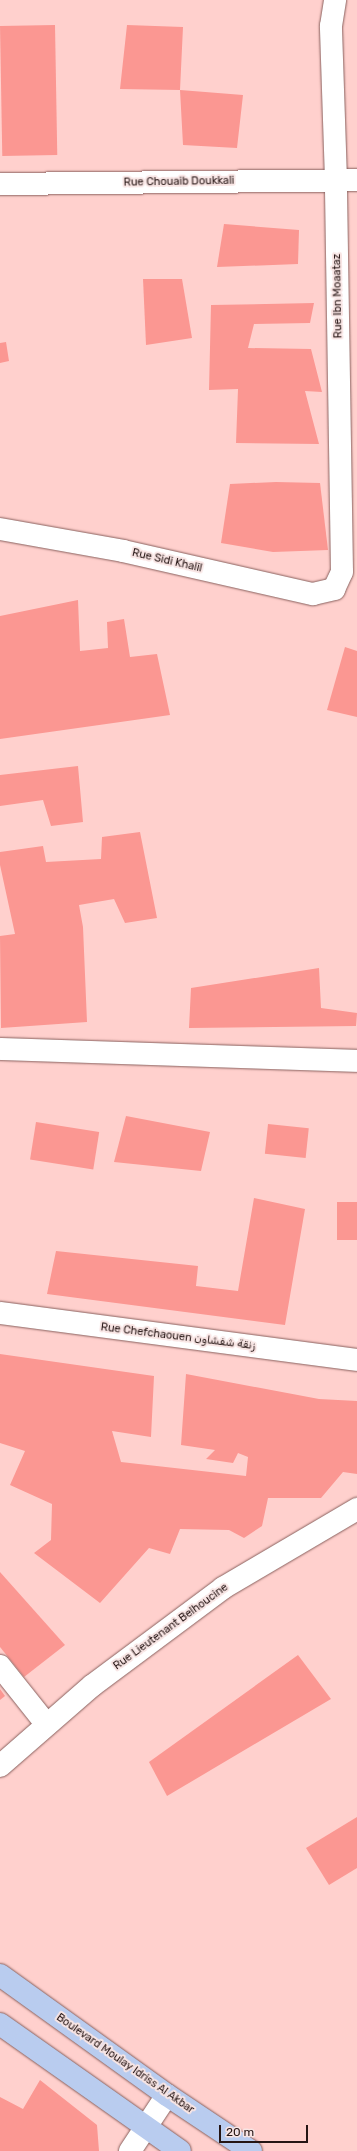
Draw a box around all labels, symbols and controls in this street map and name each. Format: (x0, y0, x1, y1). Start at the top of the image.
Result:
street label: Rue Chouaib Doukkali (124, 174, 234, 190)
street label: Rue Ibn Moaataz (331, 254, 345, 338)
street label: Rue Sidi Khalil (131, 547, 203, 575)
street label: Rue Chefchaouen زنقة شفشاون (100, 1321, 256, 1353)
street label: Rue Lieutenant Belhoucine (111, 1581, 231, 1673)
street label: Boulevard Moulay Idriss Al Akbar (53, 2011, 197, 2117)
scale bar (221, 2117, 310, 2143)
text: 20 m (226, 2125, 254, 2139)

